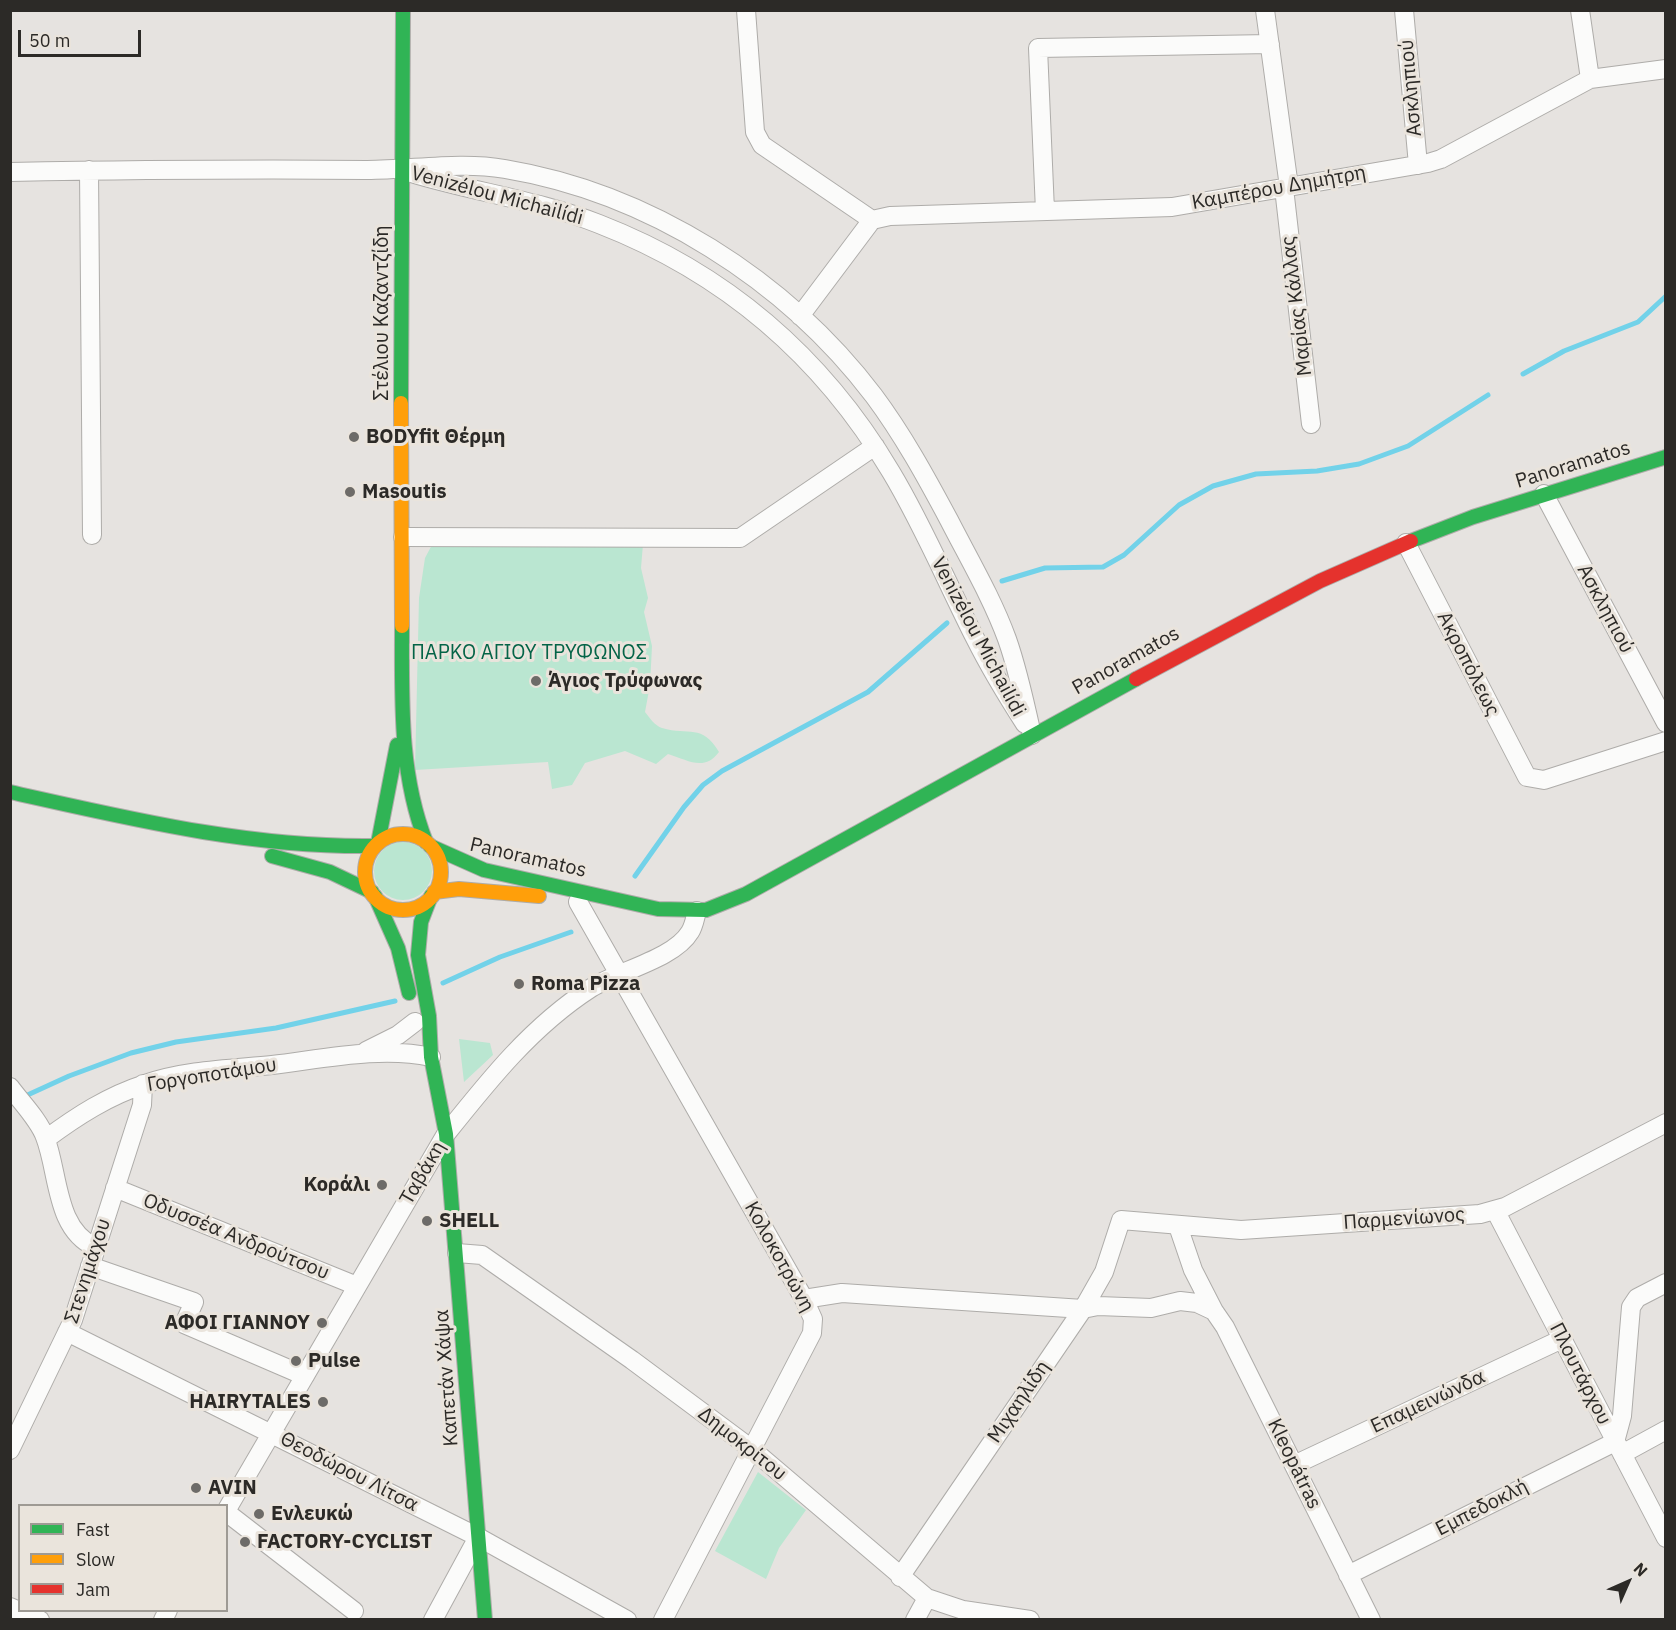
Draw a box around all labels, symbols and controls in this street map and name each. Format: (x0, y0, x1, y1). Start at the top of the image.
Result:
scale bar (21, 18, 144, 56)
text: 50 m (29, 29, 71, 52)
street label: Ασκληπιού (1395, 39, 1427, 137)
street label: Venizélou Michailídi (408, 161, 586, 231)
street label: Καμπέρου Δημήτρη (1190, 161, 1368, 215)
street label: Στέλιου Καζαντζίδη (370, 225, 394, 401)
street label: Μαρίας Κάλλας (1277, 235, 1317, 377)
place label: BODYfit Θέρμη (366, 425, 505, 449)
marker: BODYfit Θέρμη (347, 430, 361, 444)
street label: Panoramatos (1513, 436, 1633, 494)
place label: Masoutis (362, 480, 446, 504)
marker: Masoutis (343, 485, 357, 499)
street label: Venizélou Michailídi (926, 553, 1030, 721)
street label: Ασκληπιού (1572, 560, 1638, 658)
street label: Ακροπόλεως (1431, 608, 1505, 720)
street label: Panoramatos (1068, 622, 1184, 700)
park label: ΠΑΡΚΟ ΑΓΙΟΥ ΤΡΥΦΩΝΟΣ (411, 641, 647, 665)
place label: Άγιος Τρύφωνας (548, 669, 703, 693)
marker: Άγιος Τρύφωνας (529, 674, 543, 688)
street label: Panoramatos (467, 833, 589, 883)
place label: Roma Pizza (531, 972, 640, 996)
marker: Roma Pizza (512, 977, 526, 991)
street label: Γοργοποτάμου (145, 1053, 279, 1097)
street label: Ταβάκη (395, 1137, 451, 1209)
place label: Κοράλι (303, 1173, 370, 1197)
marker: Κοράλι (375, 1178, 389, 1192)
street label: Οδυσσέα Ανδρούτσου (139, 1189, 333, 1285)
street label: Κολοκοτρώνη (739, 1198, 819, 1316)
street label: Παρμενίωνος (1343, 1203, 1465, 1235)
place label: SHELL (439, 1209, 499, 1233)
marker: SHELL (420, 1214, 434, 1228)
street label: Στενημάχου (60, 1216, 116, 1326)
street label: Καπετάν Χάψα (430, 1309, 464, 1447)
place label: ΑΦΟΙ ΓΙΑΝΝΟΥ (164, 1311, 310, 1335)
marker: ΑΦΟΙ ΓΙΑΝΝΟΥ (315, 1316, 329, 1330)
street label: Πλουτάρχου (1544, 1319, 1616, 1429)
place label: Pulse (308, 1349, 360, 1373)
marker: Pulse (289, 1354, 303, 1368)
street label: Μιχαηλίδη (983, 1356, 1055, 1448)
street label: Επαμεινώνδα (1367, 1365, 1489, 1439)
place label: HAIRYTALES (189, 1390, 311, 1414)
marker: HAIRYTALES (316, 1395, 330, 1409)
street label: Δημοκρίτου (693, 1402, 791, 1486)
street label: Kleopátras (1262, 1415, 1326, 1513)
street label: Θεοδώρου Λίτσα (276, 1427, 422, 1517)
street label: Εμπεδοκλή (1432, 1474, 1532, 1542)
place label: AVIN (208, 1476, 257, 1500)
marker: AVIN (189, 1481, 203, 1495)
place label: Ενλευκώ (271, 1502, 353, 1526)
legend (18, 1504, 228, 1612)
marker: Ενλευκώ (252, 1507, 266, 1521)
text: Fast (76, 1518, 110, 1541)
place label: FACTORY-CYCLIST (257, 1530, 432, 1554)
marker: FACTORY-CYCLIST (238, 1535, 252, 1549)
text: Slow (76, 1548, 115, 1571)
north arrow (1598, 1552, 1658, 1612)
text: N (1630, 1558, 1652, 1580)
text: Jam (76, 1578, 111, 1601)

